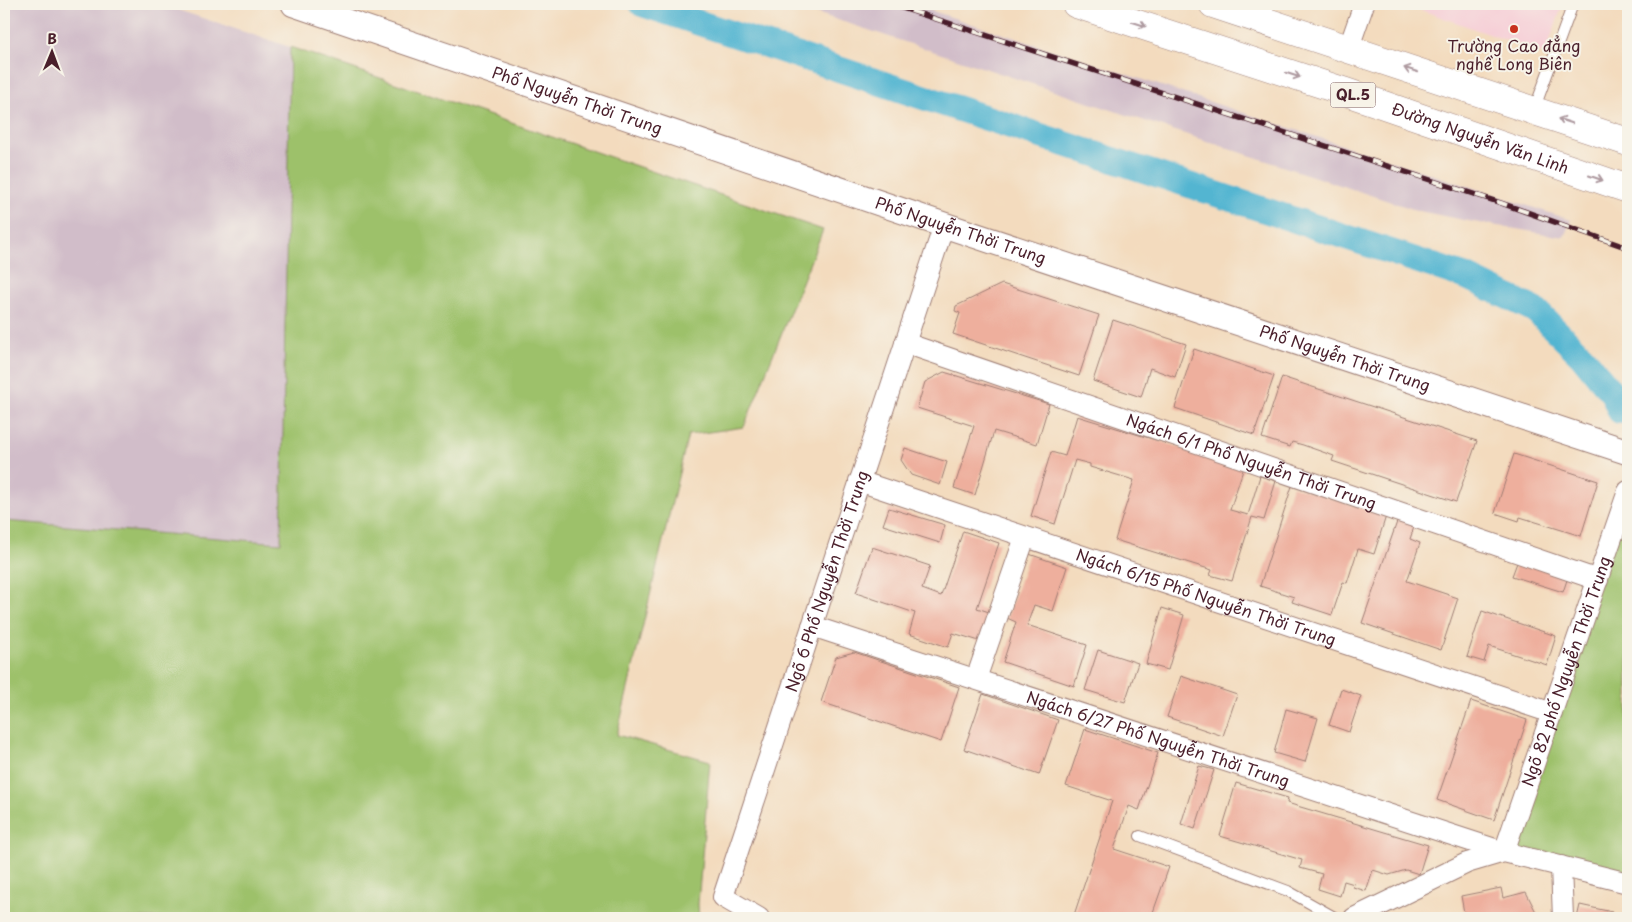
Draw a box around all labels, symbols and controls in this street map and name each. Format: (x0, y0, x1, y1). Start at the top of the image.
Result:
one-way arrow (1131, 20, 1147, 30)
marker: Trường Cao đẳng nghề Long Biên (1508, 23, 1520, 35)
north arrow (28, 28, 78, 78)
text: B (47, 28, 57, 49)
place label: Trường Cao đẳng nghề Long Biên (1447, 33, 1581, 75)
street label: Phố Nguyễn Thời Trung (489, 59, 666, 139)
one-way arrow (1403, 65, 1419, 75)
one-way arrow (1285, 71, 1301, 80)
road number: QL.5 (1330, 82, 1376, 108)
street label: Đường Nguyễn Văn Linh (1389, 96, 1573, 179)
one-way arrow (1558, 116, 1574, 125)
one-way arrow (1588, 174, 1604, 183)
street label: Phố Nguyễn Thời Trung (872, 190, 1049, 269)
street label: Phố Nguyễn Thời Trung (1257, 318, 1434, 397)
street label: Ngách 6/1 Phố Nguyễn Thời Trung (1123, 407, 1380, 514)
street label: Ngõ 6 Phố Nguyễn Thời Trung (778, 467, 873, 695)
street label: Ngách 6/15 Phố Nguyễn Thời Trung (1073, 542, 1340, 651)
street label: Ngõ 82 phố Nguyễn Thời Trung (1514, 553, 1616, 789)
street label: Ngách 6/27 Phố Nguyễn Thời Trung (1024, 684, 1293, 792)

